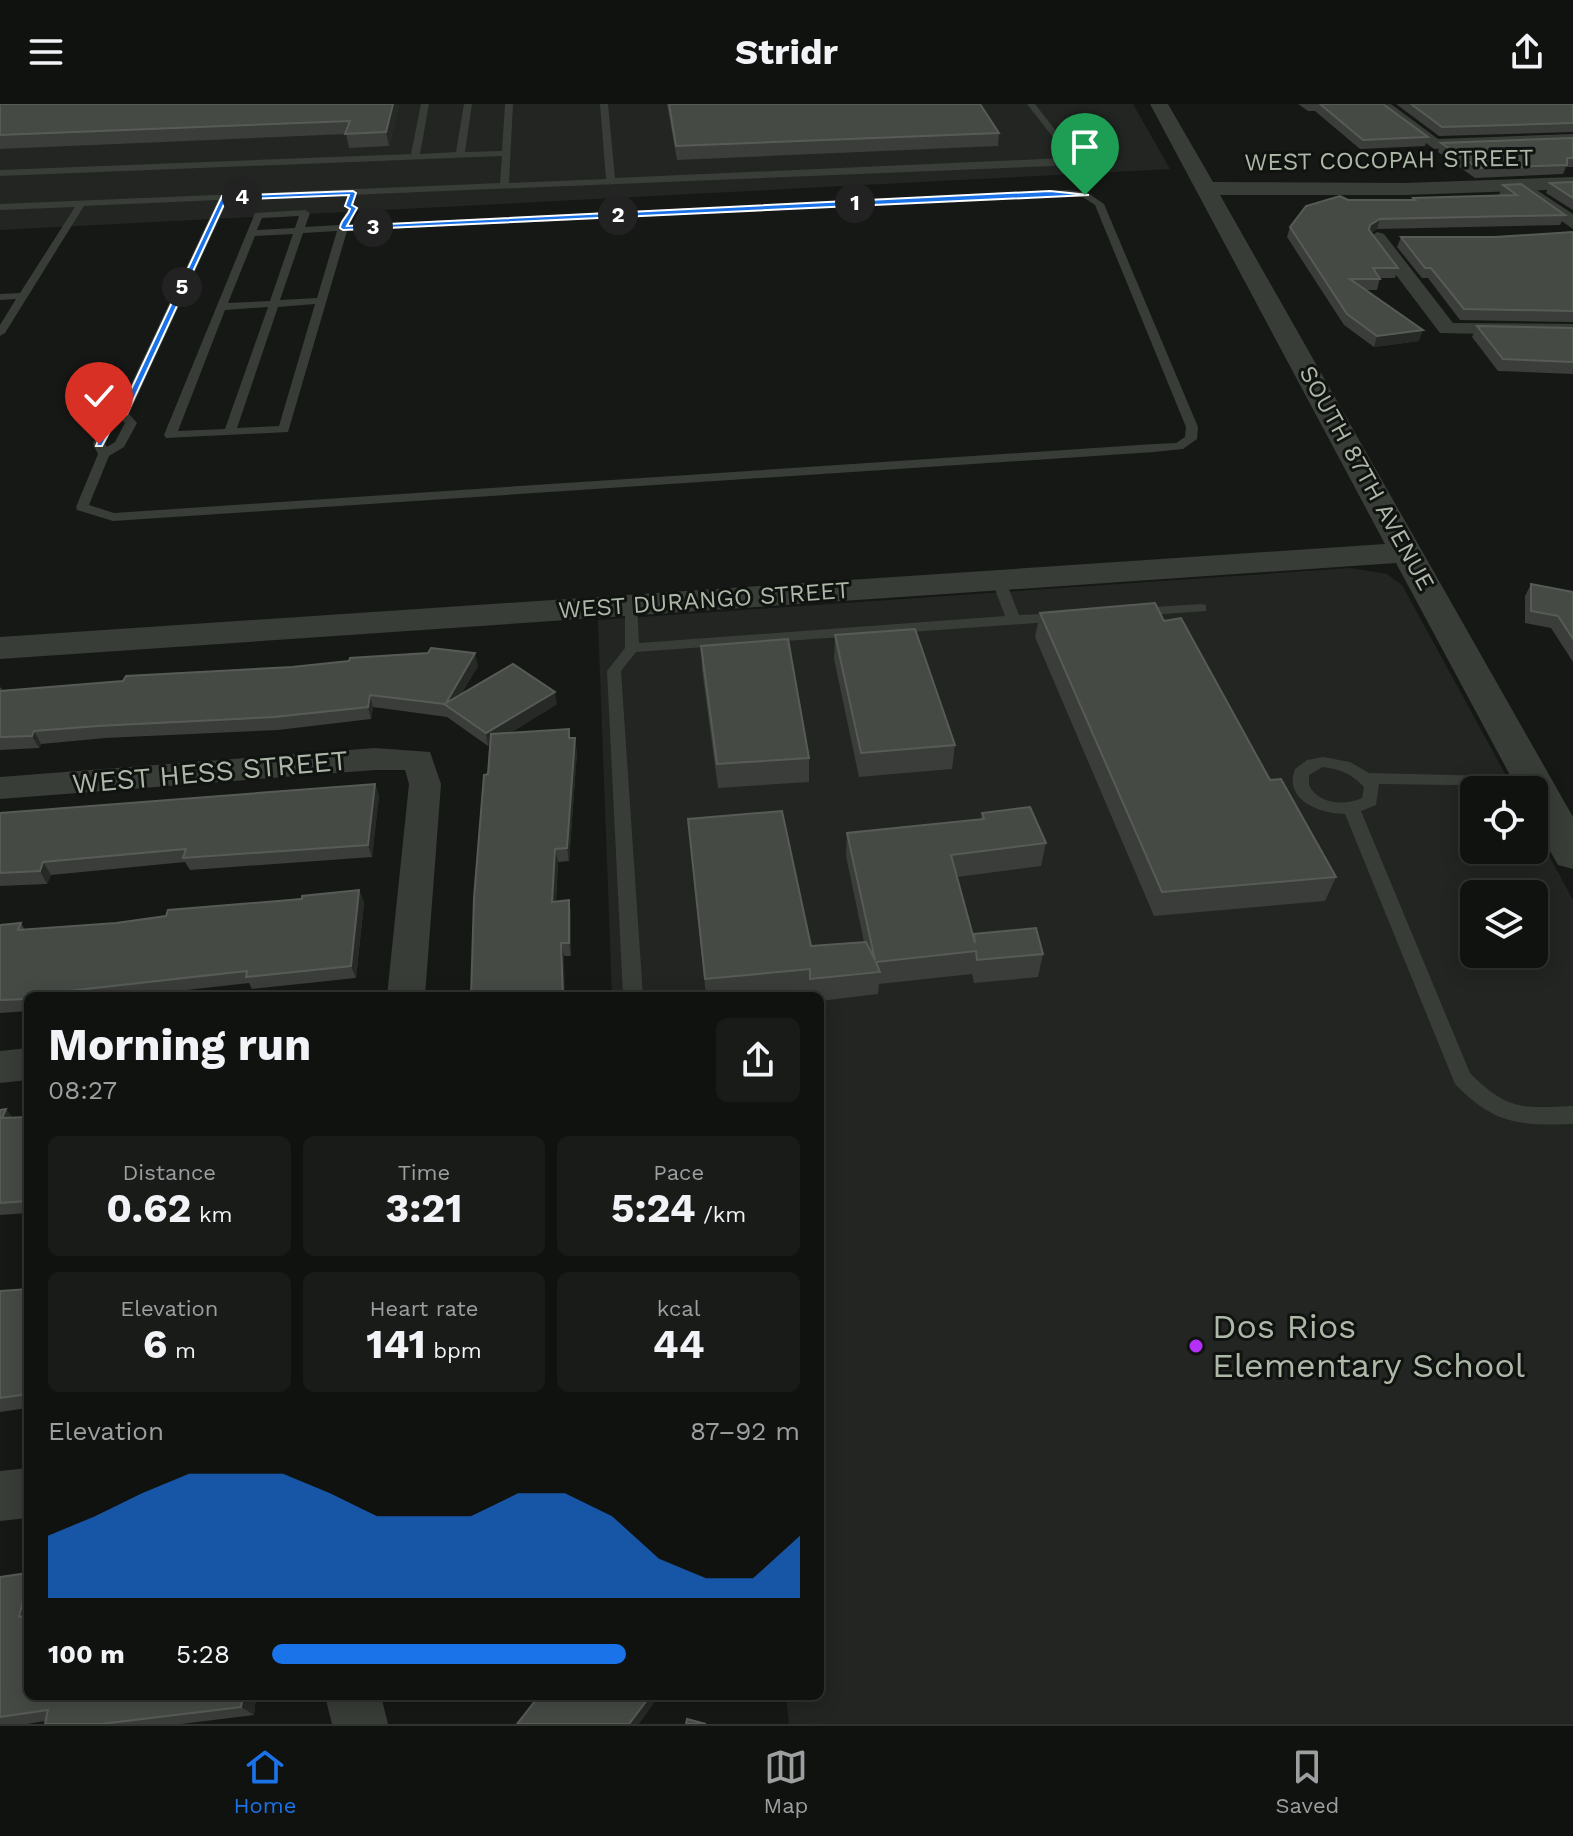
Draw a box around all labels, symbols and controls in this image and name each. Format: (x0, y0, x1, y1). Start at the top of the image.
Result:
icon: menu (24, 30, 68, 74)
icon: share (1505, 30, 1549, 74)
text: Stridr (735, 31, 838, 73)
pin (1051, 113, 1119, 195)
icon: arrive (1063, 125, 1107, 169)
street label: WEST COCOPAH STREET (1244, 143, 1534, 177)
pin: 4 (222, 177, 262, 217)
pin: 1 (835, 183, 875, 223)
text: 4 (235, 184, 249, 209)
text: 1 (850, 190, 860, 215)
pin: 2 (598, 195, 638, 235)
text: 2 (611, 202, 625, 227)
pin: 3 (353, 207, 393, 247)
text: 3 (366, 214, 380, 239)
pin: 5 (162, 267, 202, 307)
text: 5 (176, 274, 188, 299)
street label: SOUTH 87TH AVENUE (1294, 361, 1440, 595)
pin (65, 362, 133, 444)
icon: check (77, 374, 121, 418)
street label: WEST DURANGO STREET (557, 576, 851, 624)
street label: WEST HESS STREET (71, 743, 349, 800)
map controls (1460, 776, 1548, 968)
button: locate (1460, 776, 1548, 864)
button: layers (1460, 880, 1548, 968)
button: share (716, 1018, 800, 1102)
text: Morning run (48, 1019, 311, 1071)
text: 08:27 (48, 1075, 117, 1105)
text: Distance (123, 1160, 216, 1185)
text: Time (398, 1160, 450, 1185)
text: Pace (653, 1160, 704, 1185)
text: 0.62 (106, 1185, 191, 1232)
text: 3:21 (386, 1185, 462, 1232)
text: 5:24 (611, 1185, 696, 1232)
text: km (191, 1202, 232, 1227)
text: /km (696, 1202, 746, 1227)
text: Elevation (120, 1296, 218, 1321)
text: Heart rate (370, 1296, 478, 1321)
text: kcal (657, 1296, 700, 1321)
place label: Dos Rios Elementary School (1212, 1306, 1526, 1385)
text: 6 (143, 1321, 167, 1368)
text: 141 (366, 1321, 426, 1368)
text: 44 (653, 1321, 705, 1368)
marker: Dos Rios Elementary School (1187, 1337, 1205, 1355)
text: m (167, 1338, 196, 1363)
text: bpm (426, 1338, 482, 1363)
text: Elevation (48, 1416, 164, 1446)
text: 87–92 m (690, 1416, 800, 1446)
text: 100 m (48, 1639, 125, 1669)
text: 5:28 (176, 1639, 230, 1669)
tab: Home (234, 1745, 296, 1818)
tab: Map (764, 1745, 808, 1818)
tab: Saved (1276, 1745, 1339, 1818)

